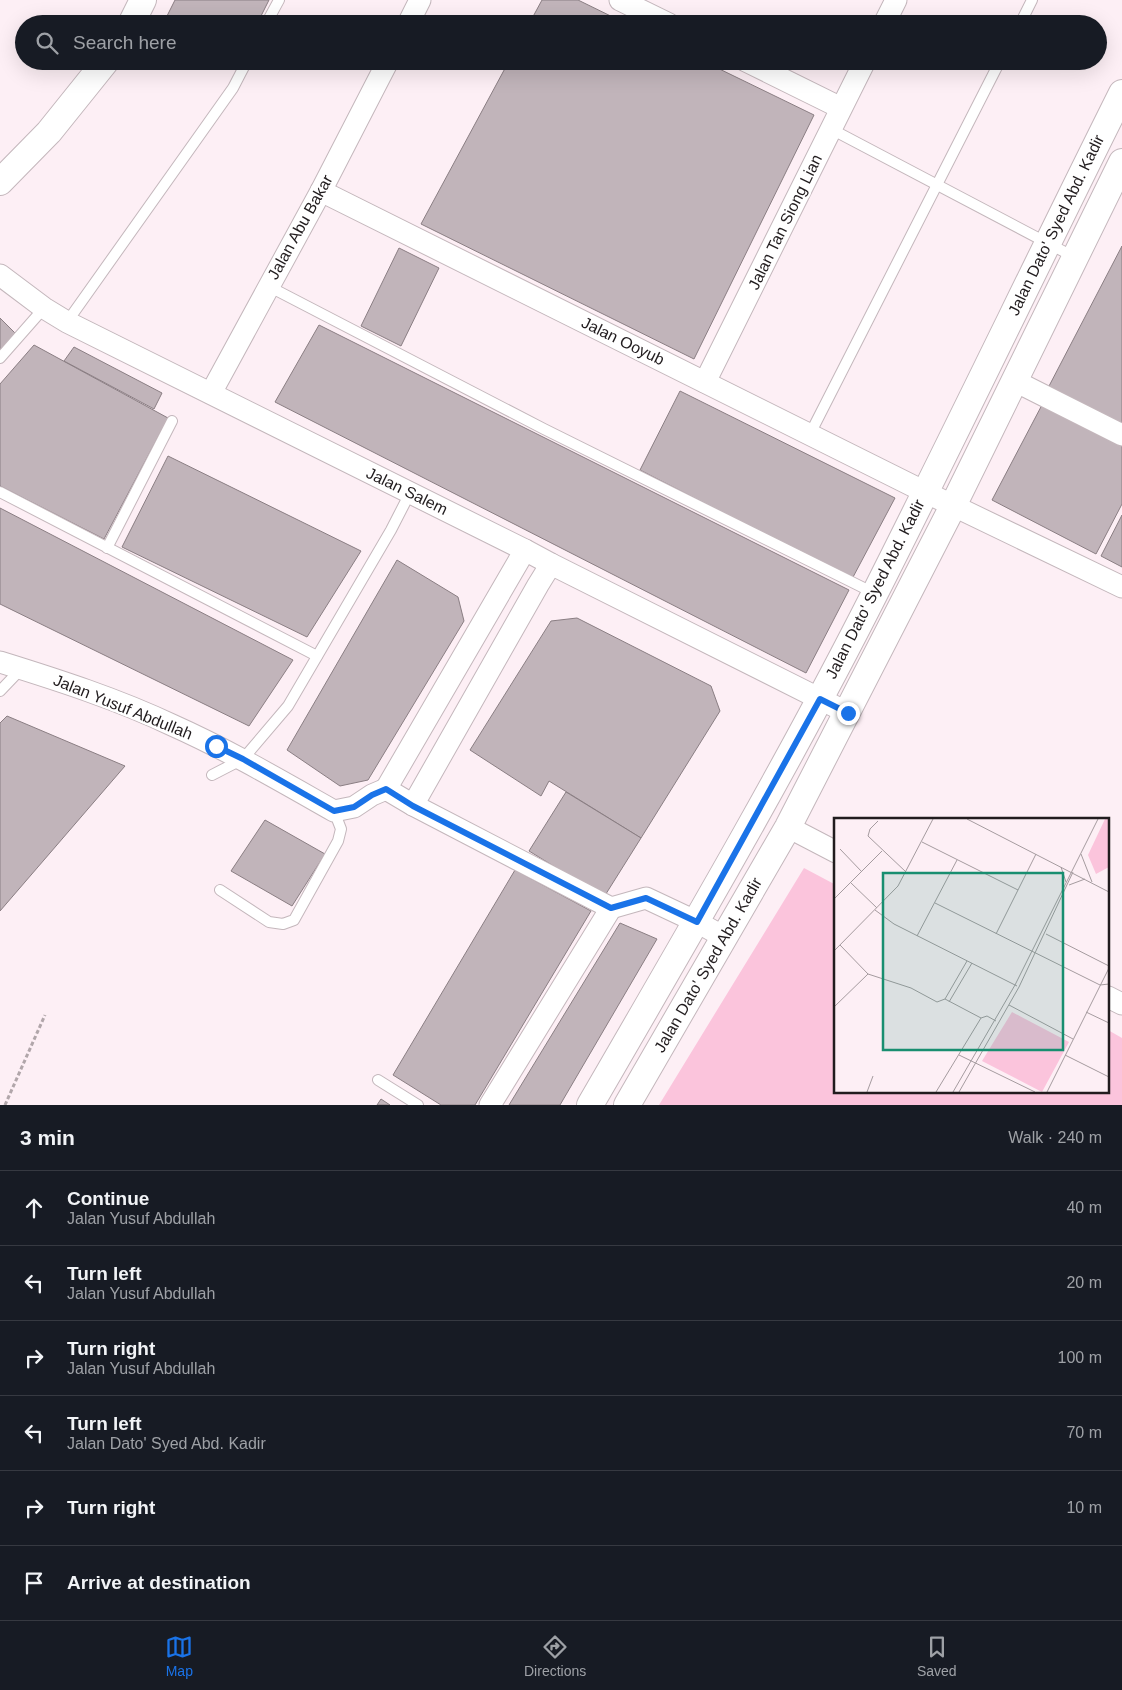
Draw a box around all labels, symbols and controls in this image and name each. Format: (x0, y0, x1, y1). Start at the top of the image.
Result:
search box (15, 15, 1107, 70)
icon: search (33, 29, 61, 57)
text: Search here (73, 32, 177, 53)
street label: Jalan Dato' Syed Abd. Kadir (1005, 131, 1107, 318)
street label: Jalan Tan Siong Lian (745, 152, 825, 292)
street label: Jalan Abu Bakar (264, 171, 336, 282)
street label: Jalan Ooyub (579, 314, 667, 368)
street label: Jalan Salem (364, 464, 450, 518)
street label: Jalan Dato' Syed Abd. Kadir (822, 496, 928, 681)
street label: Jalan Yusuf Abdullah (51, 671, 195, 743)
route end (837, 702, 860, 725)
route start (205, 735, 228, 758)
inset map (834, 818, 1110, 1092)
street label: Jalan Dato' Syed Abd. Kadir (651, 874, 765, 1055)
text: 3 min (20, 1126, 75, 1149)
text: Walk · 240 m (1008, 1129, 1102, 1146)
text: Continue (67, 1188, 149, 1209)
icon: ahead (20, 1194, 48, 1222)
text: 40 m (1066, 1199, 1102, 1216)
text: Jalan Yusuf Abdullah (67, 1210, 215, 1227)
text: Turn left (67, 1263, 142, 1284)
icon: left (20, 1269, 48, 1297)
text: 20 m (1066, 1274, 1102, 1291)
text: Jalan Yusuf Abdullah (67, 1285, 215, 1302)
text: Turn right (67, 1338, 155, 1359)
icon: right (20, 1344, 48, 1372)
text: 100 m (1058, 1349, 1102, 1366)
text: Jalan Yusuf Abdullah (67, 1360, 215, 1377)
text: Turn left (67, 1413, 142, 1434)
icon: left (20, 1419, 48, 1447)
text: 70 m (1066, 1424, 1102, 1441)
text: Jalan Dato' Syed Abd. Kadir (67, 1435, 266, 1452)
icon: right (20, 1494, 48, 1522)
text: Turn right (67, 1497, 155, 1518)
text: 10 m (1066, 1499, 1102, 1516)
icon: arrive (20, 1569, 48, 1597)
text: Arrive at destination (67, 1572, 251, 1593)
tab: Map (165, 1633, 193, 1679)
tab: Directions (524, 1633, 586, 1679)
tab: Saved (917, 1633, 957, 1679)

